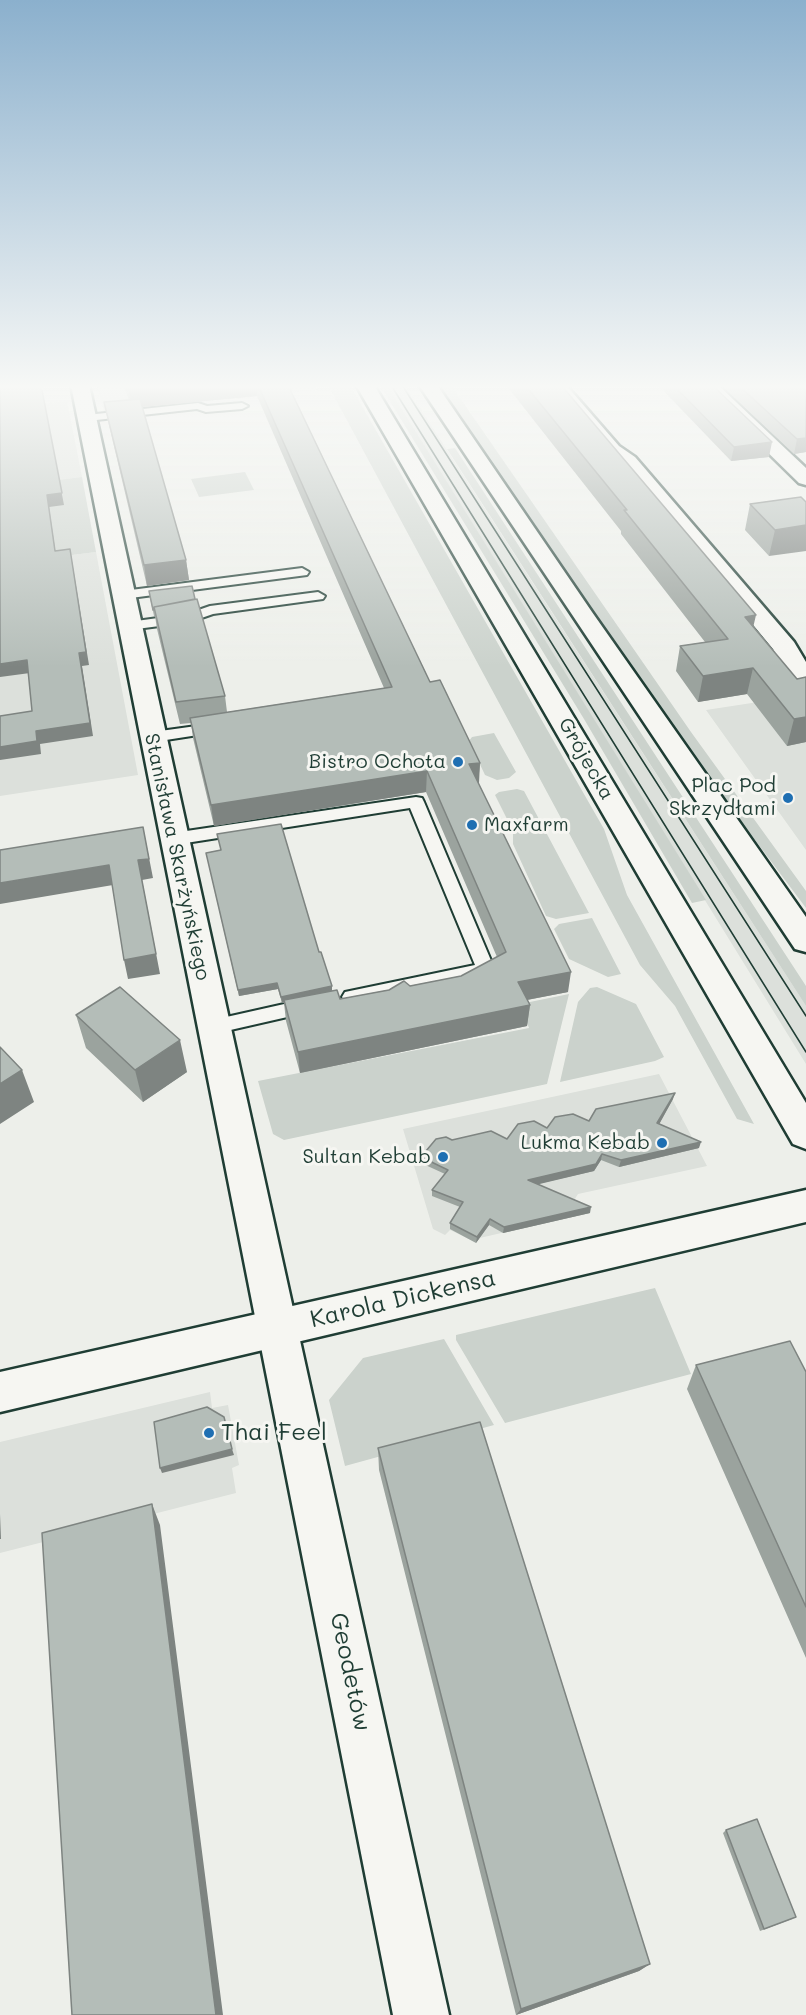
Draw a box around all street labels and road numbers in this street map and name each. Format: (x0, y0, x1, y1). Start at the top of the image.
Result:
street label: Grójecka (553, 714, 619, 804)
street label: Stanisława Skarżyńskiego (139, 731, 215, 983)
street label: Karola Dickensa (307, 1264, 499, 1334)
street label: Geodetów (323, 1610, 377, 1734)

